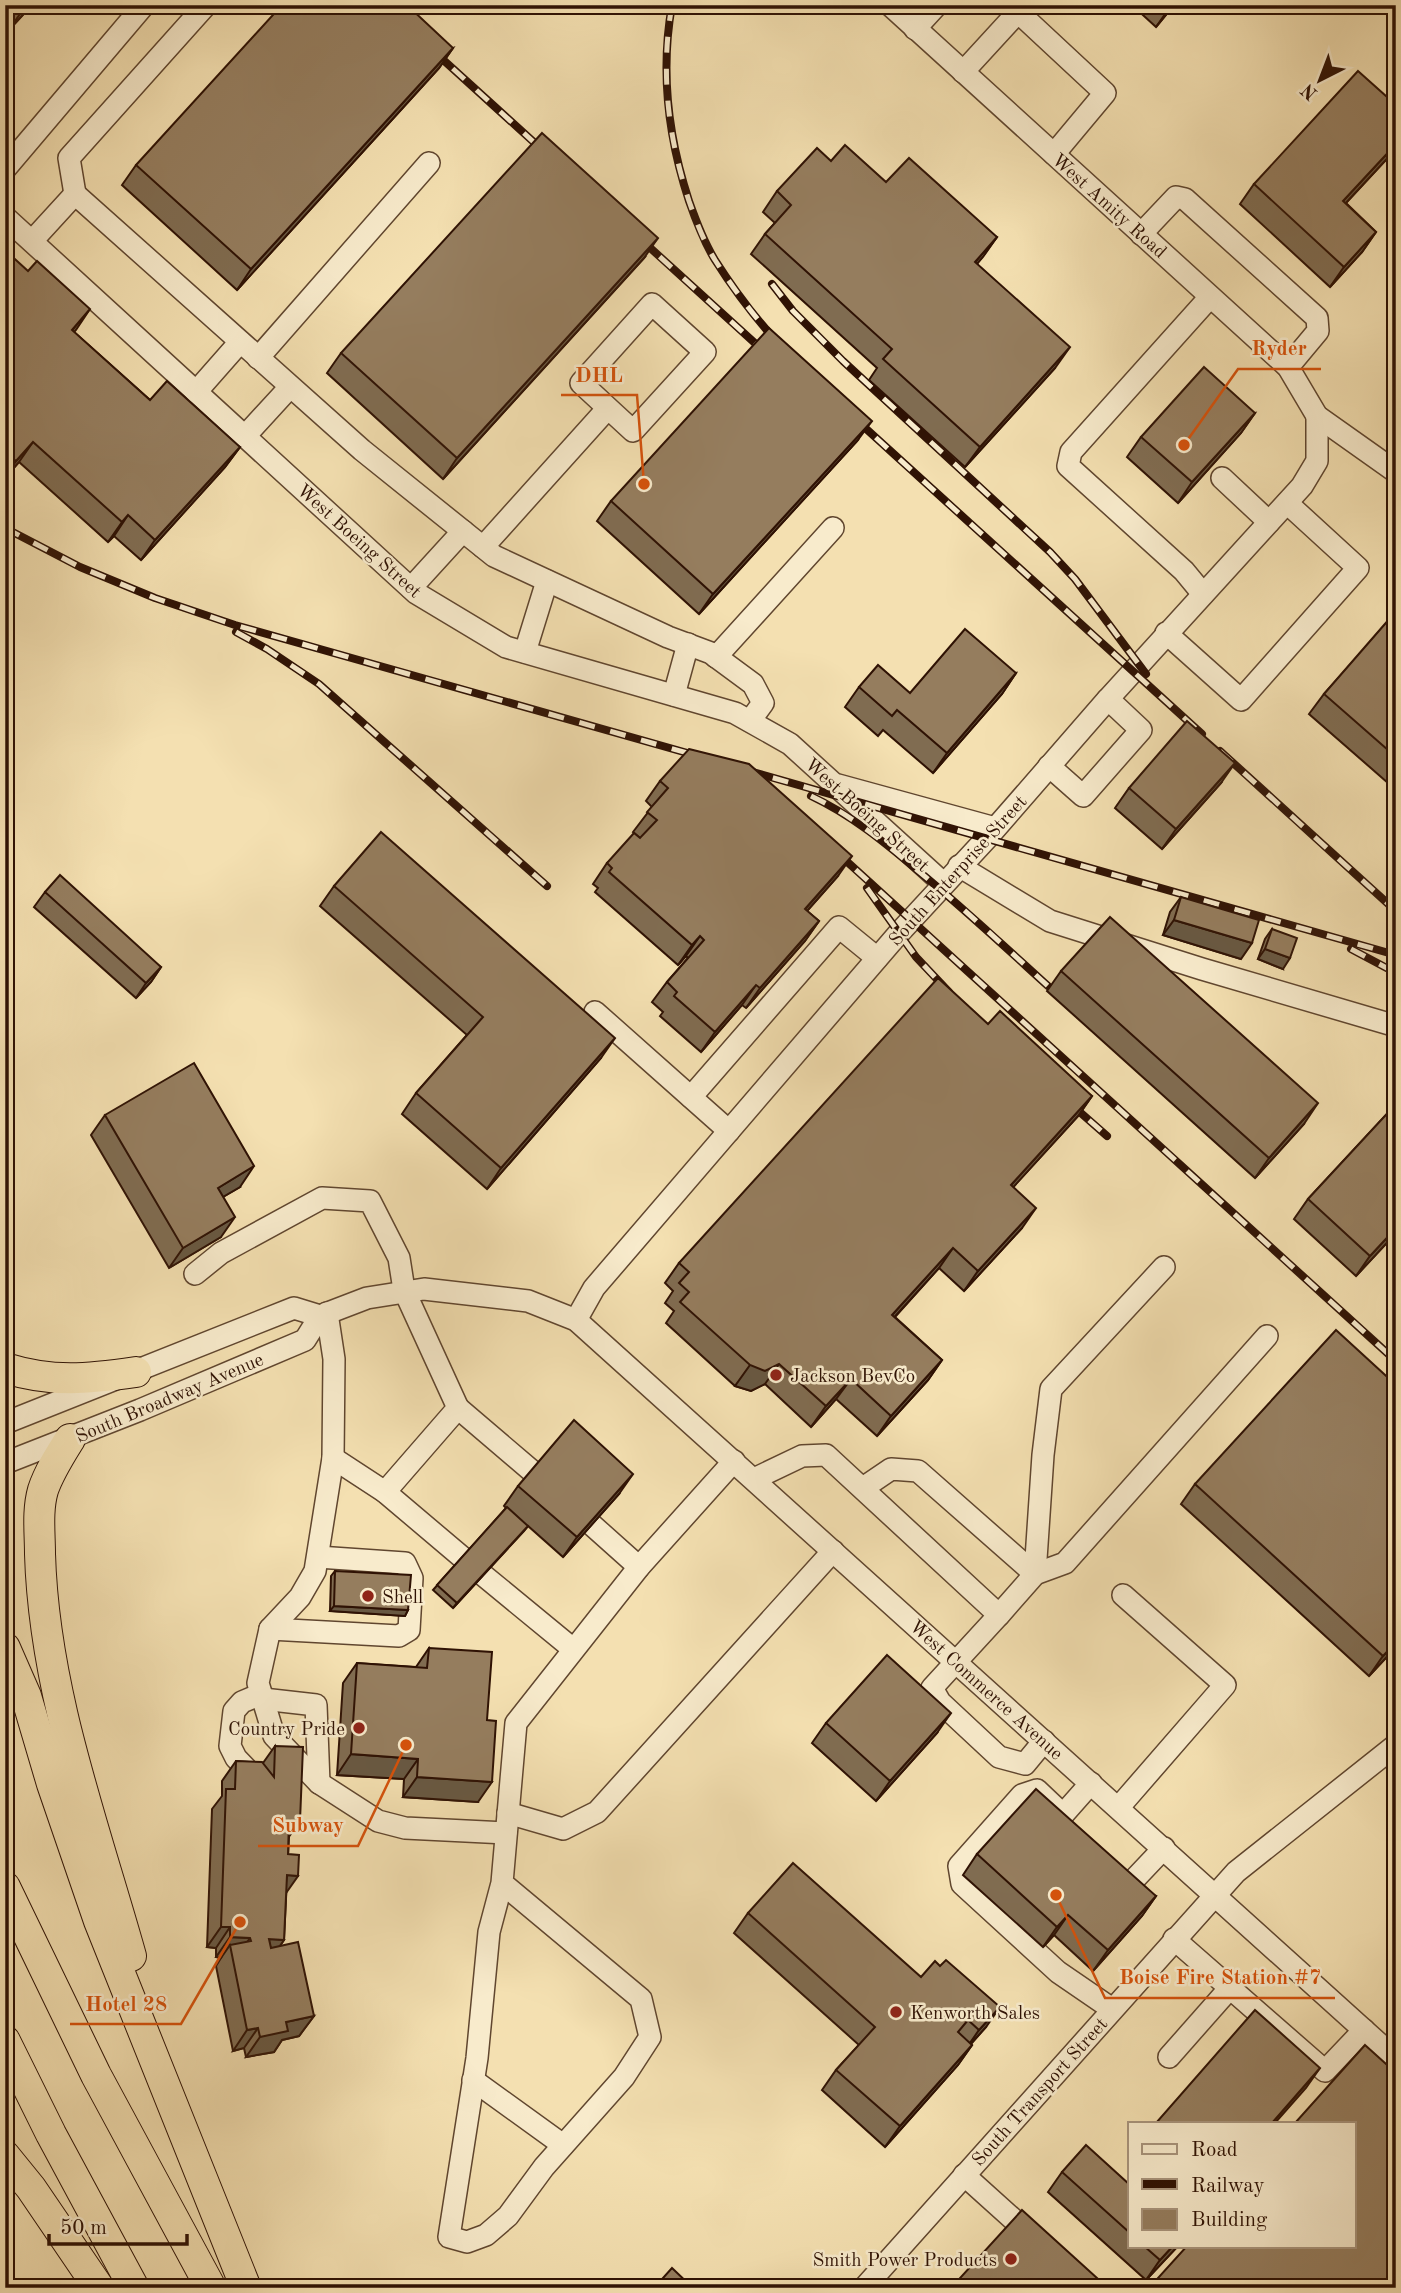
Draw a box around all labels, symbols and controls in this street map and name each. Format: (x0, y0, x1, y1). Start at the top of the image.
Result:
north arrow (1286, 46, 1356, 116)
text: N (1298, 79, 1322, 103)
street label: West Amity Road (1048, 151, 1169, 263)
callout: Ryder (1238, 327, 1321, 369)
text: Ryder (1251, 339, 1307, 360)
callout: DHL (561, 353, 637, 395)
text: DHL (575, 366, 623, 387)
street label: West Boeing Street (293, 481, 424, 602)
street label: West Boeing Street (801, 755, 932, 876)
street label: South Enterprise Street (886, 793, 1031, 951)
street label: South Broadway Avenue (73, 1351, 267, 1448)
marker: Jackson BevCo (768, 1367, 784, 1383)
place label: Jackson BevCo (790, 1368, 915, 1387)
marker: Shell (360, 1588, 376, 1604)
place label: Shell (382, 1589, 423, 1608)
street label: West Commerce Avenue (905, 1617, 1066, 1764)
marker: Country Pride (351, 1720, 367, 1736)
place label: Country Pride (228, 1721, 345, 1740)
callout: Subway (258, 1804, 358, 1846)
text: Subway (272, 1816, 344, 1837)
callout: Boise Fire Station #7 (1105, 1956, 1335, 1998)
text: Boise Fire Station #7 (1119, 1968, 1321, 1989)
callout: Hotel 28 (70, 1982, 181, 2024)
text: Hotel 28 (85, 1995, 167, 2016)
marker: Kenworth Sales (888, 2004, 904, 2020)
place label: Kenworth Sales (910, 2005, 1040, 2024)
street label: South Transport Street (969, 2015, 1112, 2170)
legend (1128, 2122, 1356, 2248)
text: Road (1191, 2140, 1238, 2161)
text: Railway (1191, 2176, 1265, 2197)
scale bar (49, 2202, 187, 2246)
text: Building (1191, 2210, 1268, 2231)
text: 50 m (60, 2218, 107, 2239)
marker: Smith Power Products (1003, 2251, 1019, 2267)
place label: Smith Power Products (813, 2252, 997, 2271)

